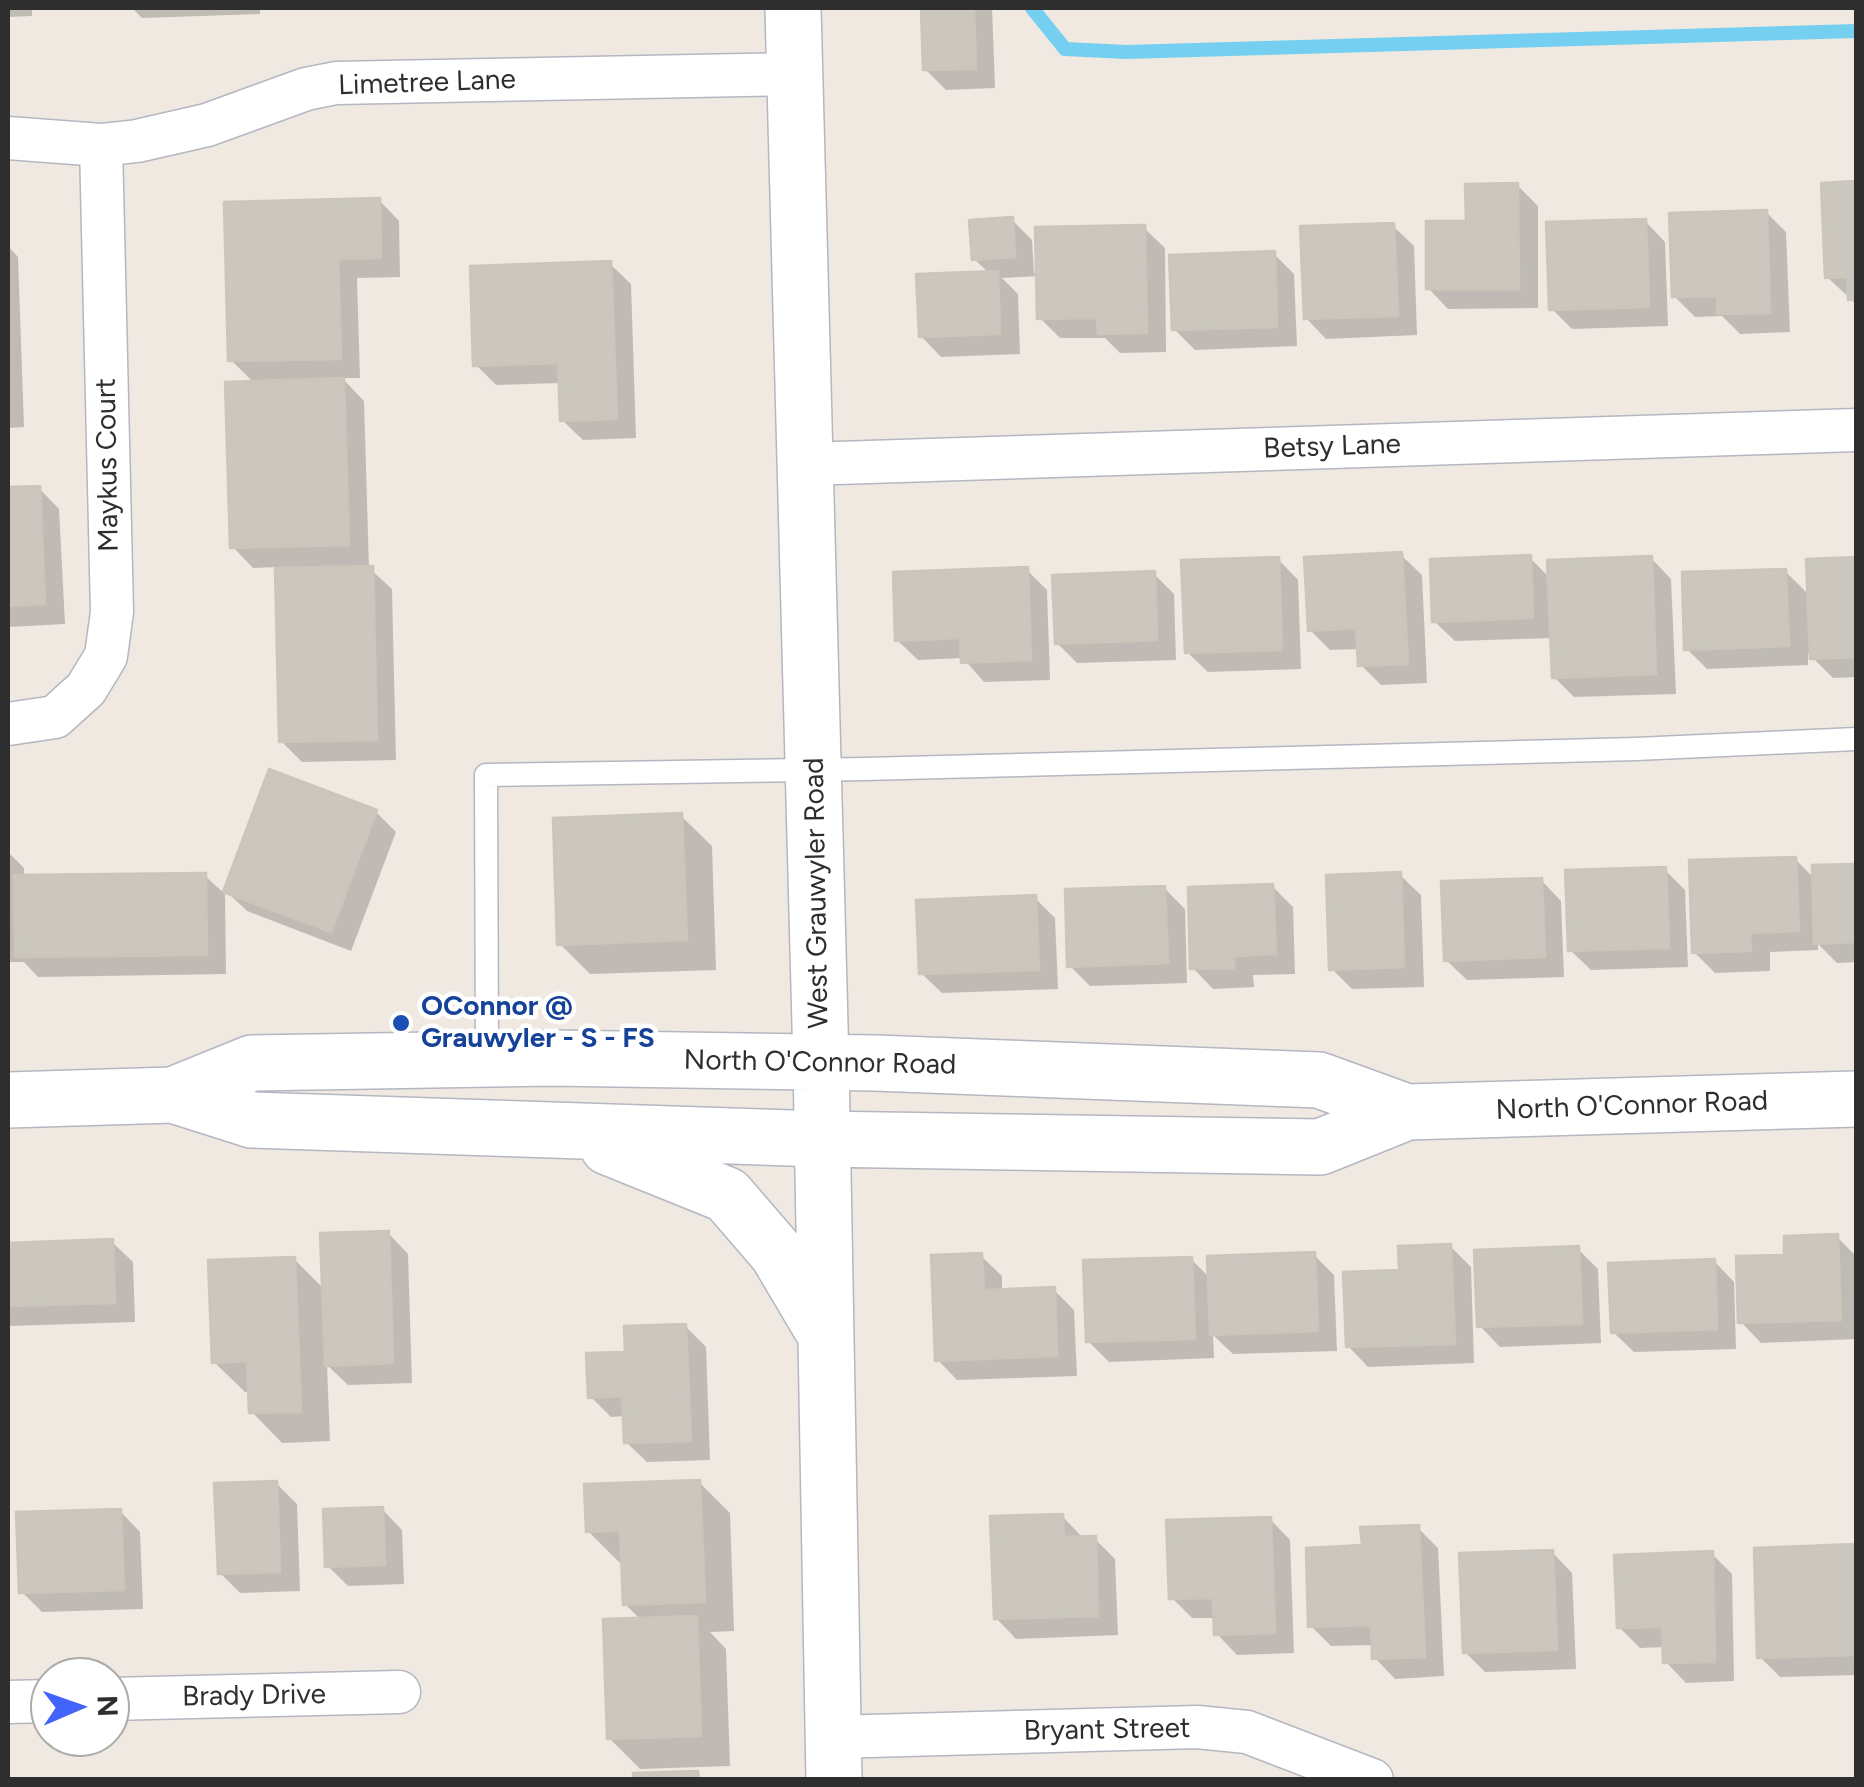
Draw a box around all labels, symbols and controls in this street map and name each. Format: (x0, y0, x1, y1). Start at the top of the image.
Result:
street label: Limetree Lane (338, 63, 516, 103)
street label: Maykus Court (90, 378, 126, 552)
street label: Betsy Lane (1263, 428, 1401, 466)
street label: West Grauwyler Road (798, 757, 836, 1029)
place label: OConnor @ Grauwyler - S - FS (421, 990, 655, 1056)
marker: OConnor @ Grauwyler - S - FS (390, 1012, 412, 1034)
street label: North O'Connor Road (683, 1044, 957, 1082)
street label: North O'Connor Road (1495, 1084, 1769, 1128)
north arrow (30, 1657, 130, 1757)
street label: Brady Drive (182, 1678, 326, 1714)
text: N (91, 1695, 125, 1717)
street label: Bryant Street (1023, 1712, 1191, 1748)

